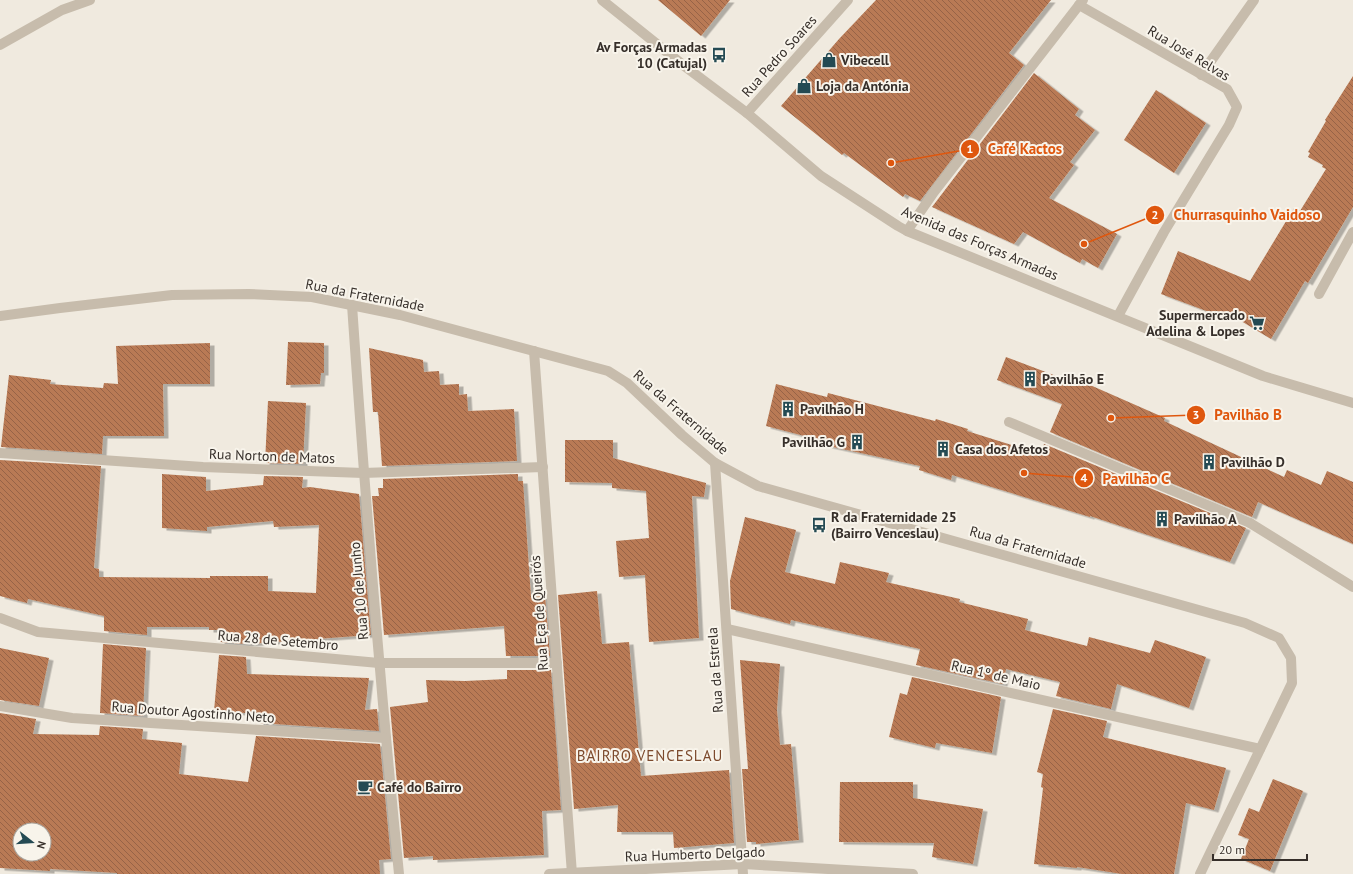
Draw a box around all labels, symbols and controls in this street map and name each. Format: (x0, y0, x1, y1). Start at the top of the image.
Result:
street label: Rua Pedro Soares (738, 11, 821, 101)
street label: Rua José Relvas (1144, 21, 1234, 85)
place label: Av Forças Armadas 10 (Catujal) (596, 38, 707, 72)
bus stop icon: Av Forças Armadas 10 (Catujal) (710, 46, 728, 64)
shop icon: Vibecell (820, 51, 838, 69)
place label: Vibecell (840, 51, 890, 69)
shop icon: Loja da Antónia (795, 77, 813, 95)
place label: Loja da Antónia (816, 77, 909, 95)
callout: Café Kactos (960, 135, 1070, 162)
text: Café Kactos (988, 139, 1062, 158)
text: 1 (967, 141, 973, 156)
callout: Churrasquinho Vaidoso (1145, 201, 1329, 228)
street label: Avenida das Forças Armadas (899, 202, 1061, 284)
text: Churrasquinho Vaidoso (1173, 205, 1321, 224)
text: 2 (1152, 207, 1158, 222)
street label: Rua da Fraternidade (304, 275, 426, 315)
place label: Supermercado Adelina & Lopes (1146, 306, 1245, 340)
supermarket icon: Supermercado Adelina & Lopes (1248, 314, 1266, 332)
street label: Rua da Fraternidade (630, 366, 732, 458)
building icon: Pavilhão E (1021, 370, 1039, 388)
place label: Pavilhão E (1042, 370, 1104, 388)
building icon: Pavilhão H (779, 400, 797, 418)
place label: Pavilhão H (800, 400, 864, 418)
callout: Pavilhão B (1186, 401, 1290, 428)
text: Pavilhão B (1214, 405, 1282, 424)
text: 3 (1193, 407, 1199, 422)
place label: Pavilhão G (782, 433, 845, 451)
building icon: Pavilhão G (848, 433, 866, 451)
building icon: Casa dos Afetos (934, 440, 952, 458)
place label: Casa dos Afetos (955, 440, 1048, 458)
street label: Rua Norton de Matos (209, 445, 336, 467)
building icon: Pavilhão D (1200, 453, 1218, 471)
place label: Pavilhão D (1221, 453, 1285, 471)
callout: Pavilhão C (1074, 465, 1177, 492)
text: Pavilhão C (1103, 469, 1170, 488)
text: 4 (1081, 470, 1088, 485)
place label: R da Fraternidade 25 (Bairro Venceslau) (831, 508, 957, 542)
building icon: Pavilhão A (1153, 510, 1171, 528)
place label: Pavilhão A (1174, 510, 1237, 528)
bus stop icon: R da Fraternidade 25 (Bairro Venceslau) (810, 516, 828, 534)
street label: Rua da Fraternidade (968, 522, 1088, 572)
street label: Rua 10 de Junho (346, 541, 372, 641)
street label: Rua Eça de Queirós (526, 555, 552, 671)
street label: Rua 28 de Setembro (217, 626, 339, 654)
street label: Rua da Estrela (703, 627, 727, 713)
street label: Rua 1º de Maio (950, 656, 1042, 694)
street label: Rua Doutor Agostinho Neto (111, 697, 275, 727)
district label: BAIRRO VENCESLAU (577, 746, 723, 765)
cafe icon: Café do Bairro (356, 778, 374, 796)
place label: Café do Bairro (377, 778, 462, 796)
north arrow (12, 822, 52, 862)
scale bar (1213, 836, 1307, 862)
text: N (34, 839, 49, 850)
text: 20 m (1219, 842, 1245, 857)
street label: Rua Humberto Delgado (625, 843, 765, 865)

